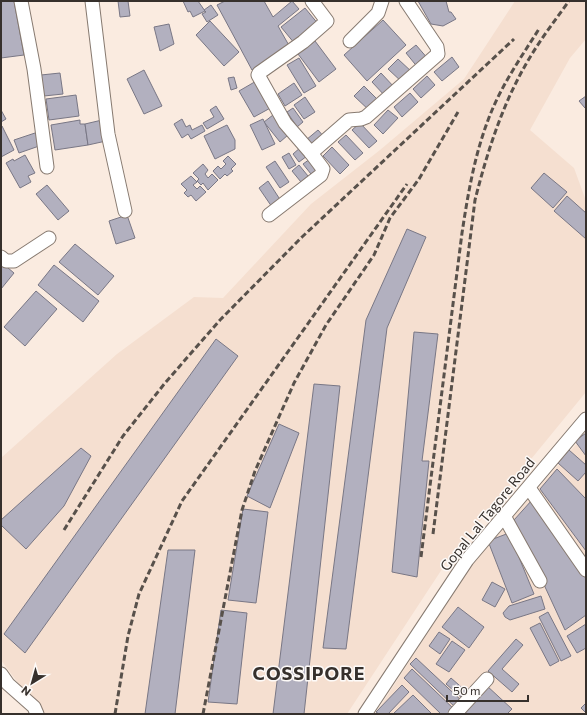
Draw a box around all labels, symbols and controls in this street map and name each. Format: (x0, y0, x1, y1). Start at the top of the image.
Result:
street label: Gopal Lal Tagore Road (436, 454, 538, 574)
district label: COSSIPORE (253, 662, 365, 684)
north arrow (12, 663, 52, 703)
scale bar (447, 677, 528, 703)
text: 50 m (453, 683, 481, 697)
text: N (18, 684, 33, 699)

